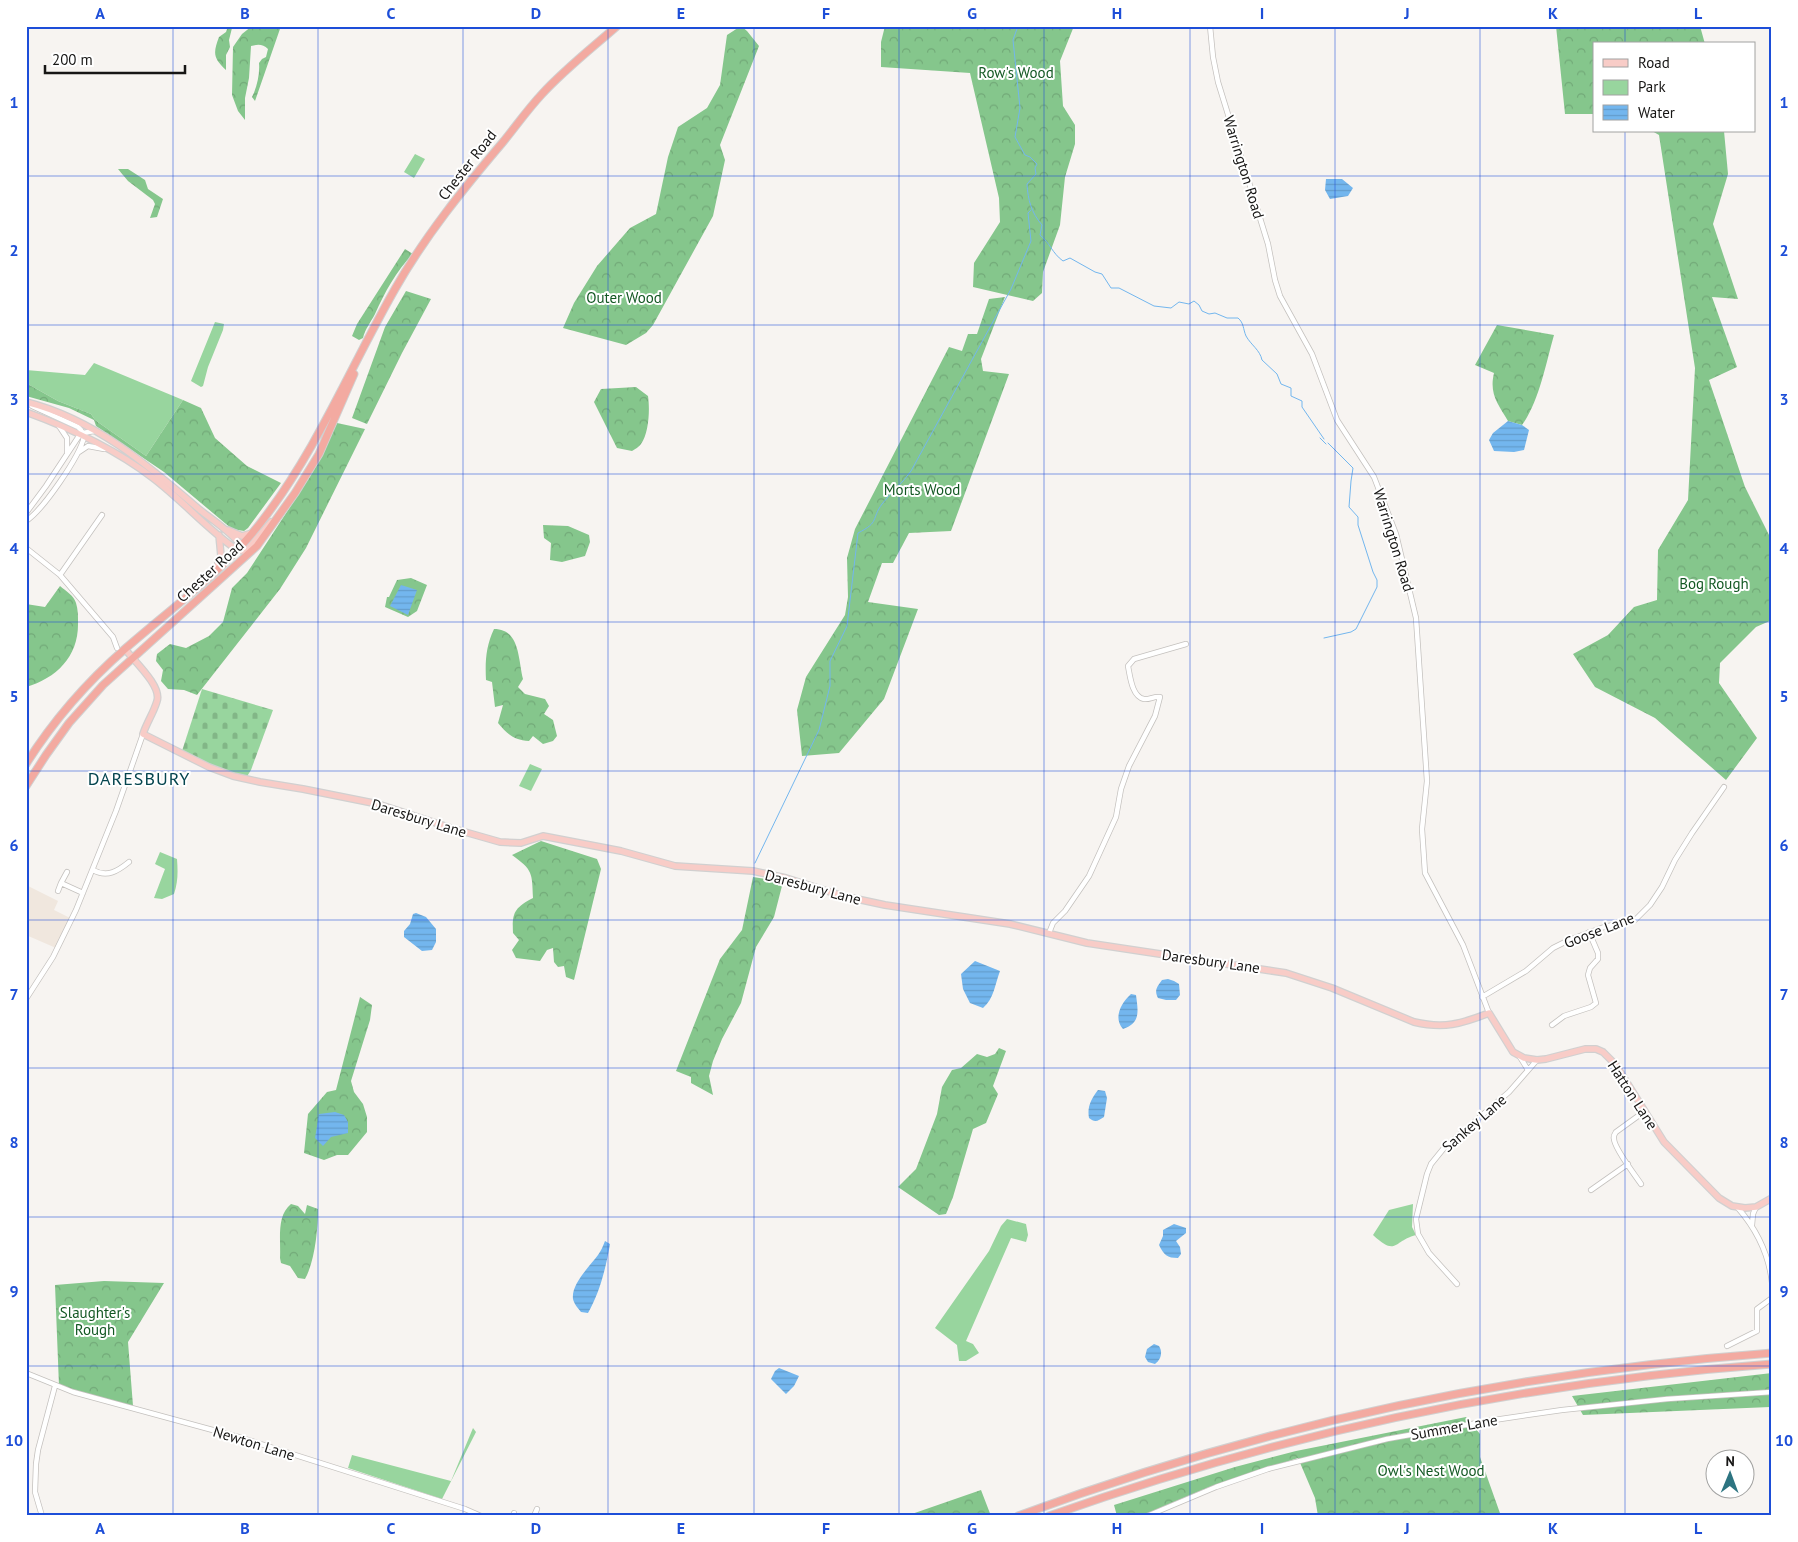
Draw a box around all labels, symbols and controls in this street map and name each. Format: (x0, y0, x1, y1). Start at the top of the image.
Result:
text: A (95, 3, 105, 23)
text: B (240, 3, 250, 23)
text: C (387, 3, 396, 23)
text: D (531, 3, 541, 23)
text: E (677, 3, 685, 23)
text: F (822, 3, 830, 23)
text: G (967, 3, 977, 23)
text: H (1112, 3, 1122, 23)
text: I (1260, 3, 1264, 23)
text: J (1403, 3, 1410, 23)
text: K (1548, 3, 1558, 23)
text: L (1694, 3, 1703, 23)
scale bar (45, 42, 185, 74)
legend (1593, 42, 1756, 132)
text: 200 m (52, 50, 93, 69)
text: Road (1638, 53, 1670, 72)
park label: Row's Wood (978, 63, 1054, 82)
text: Park (1638, 77, 1666, 96)
text: 1 (9, 92, 19, 112)
text: 1 (1779, 92, 1789, 112)
text: Water (1638, 103, 1675, 122)
street label: Warrington Road (1219, 113, 1269, 221)
street label: Chester Road (434, 126, 500, 204)
text: 2 (9, 240, 19, 260)
text: 2 (1779, 240, 1789, 260)
park label: Outer Wood (586, 288, 662, 307)
text: 3 (9, 389, 19, 409)
text: 3 (1779, 389, 1789, 409)
park label: Morts Wood (884, 480, 960, 499)
street label: Warrington Road (1369, 486, 1419, 594)
street label: Chester Road (172, 536, 248, 606)
text: 4 (9, 538, 19, 558)
text: 4 (1779, 538, 1789, 558)
park label: Bog Rough (1679, 574, 1749, 593)
text: 5 (9, 686, 19, 706)
text: 5 (1779, 686, 1789, 706)
district label: DARESBURY (88, 767, 190, 790)
street label: Daresbury Lane (369, 794, 469, 842)
text: 6 (9, 835, 19, 855)
text: 6 (1779, 835, 1789, 855)
street label: Daresbury Lane (763, 865, 863, 909)
street label: Goose Lane (1561, 908, 1637, 952)
street label: Daresbury Lane (1161, 945, 1261, 977)
text: 7 (9, 984, 19, 1004)
text: 7 (1779, 984, 1789, 1004)
street label: Hatton Lane (1604, 1057, 1662, 1133)
street label: Sankey Lane (1438, 1090, 1510, 1156)
text: 8 (9, 1132, 19, 1152)
text: 8 (1779, 1132, 1789, 1152)
text: 9 (9, 1281, 19, 1301)
text: 9 (1779, 1281, 1789, 1301)
park label: Slaughter's Rough (60, 1303, 130, 1339)
street label: Summer Lane (1409, 1410, 1499, 1444)
street label: Newton Lane (211, 1422, 297, 1464)
text: 10 (5, 1430, 23, 1450)
text: 10 (1775, 1430, 1793, 1450)
north arrow (1706, 1450, 1756, 1500)
text: N (1725, 1452, 1735, 1470)
park label: Owl's Nest Wood (1377, 1461, 1485, 1480)
text: A (95, 1518, 105, 1538)
text: B (240, 1518, 250, 1538)
text: C (387, 1518, 396, 1538)
text: D (531, 1518, 541, 1538)
text: E (677, 1518, 685, 1538)
text: F (822, 1518, 830, 1538)
text: G (967, 1518, 977, 1538)
text: H (1112, 1518, 1122, 1538)
text: I (1260, 1518, 1264, 1538)
text: J (1403, 1518, 1410, 1538)
text: K (1548, 1518, 1558, 1538)
text: L (1694, 1518, 1703, 1538)

